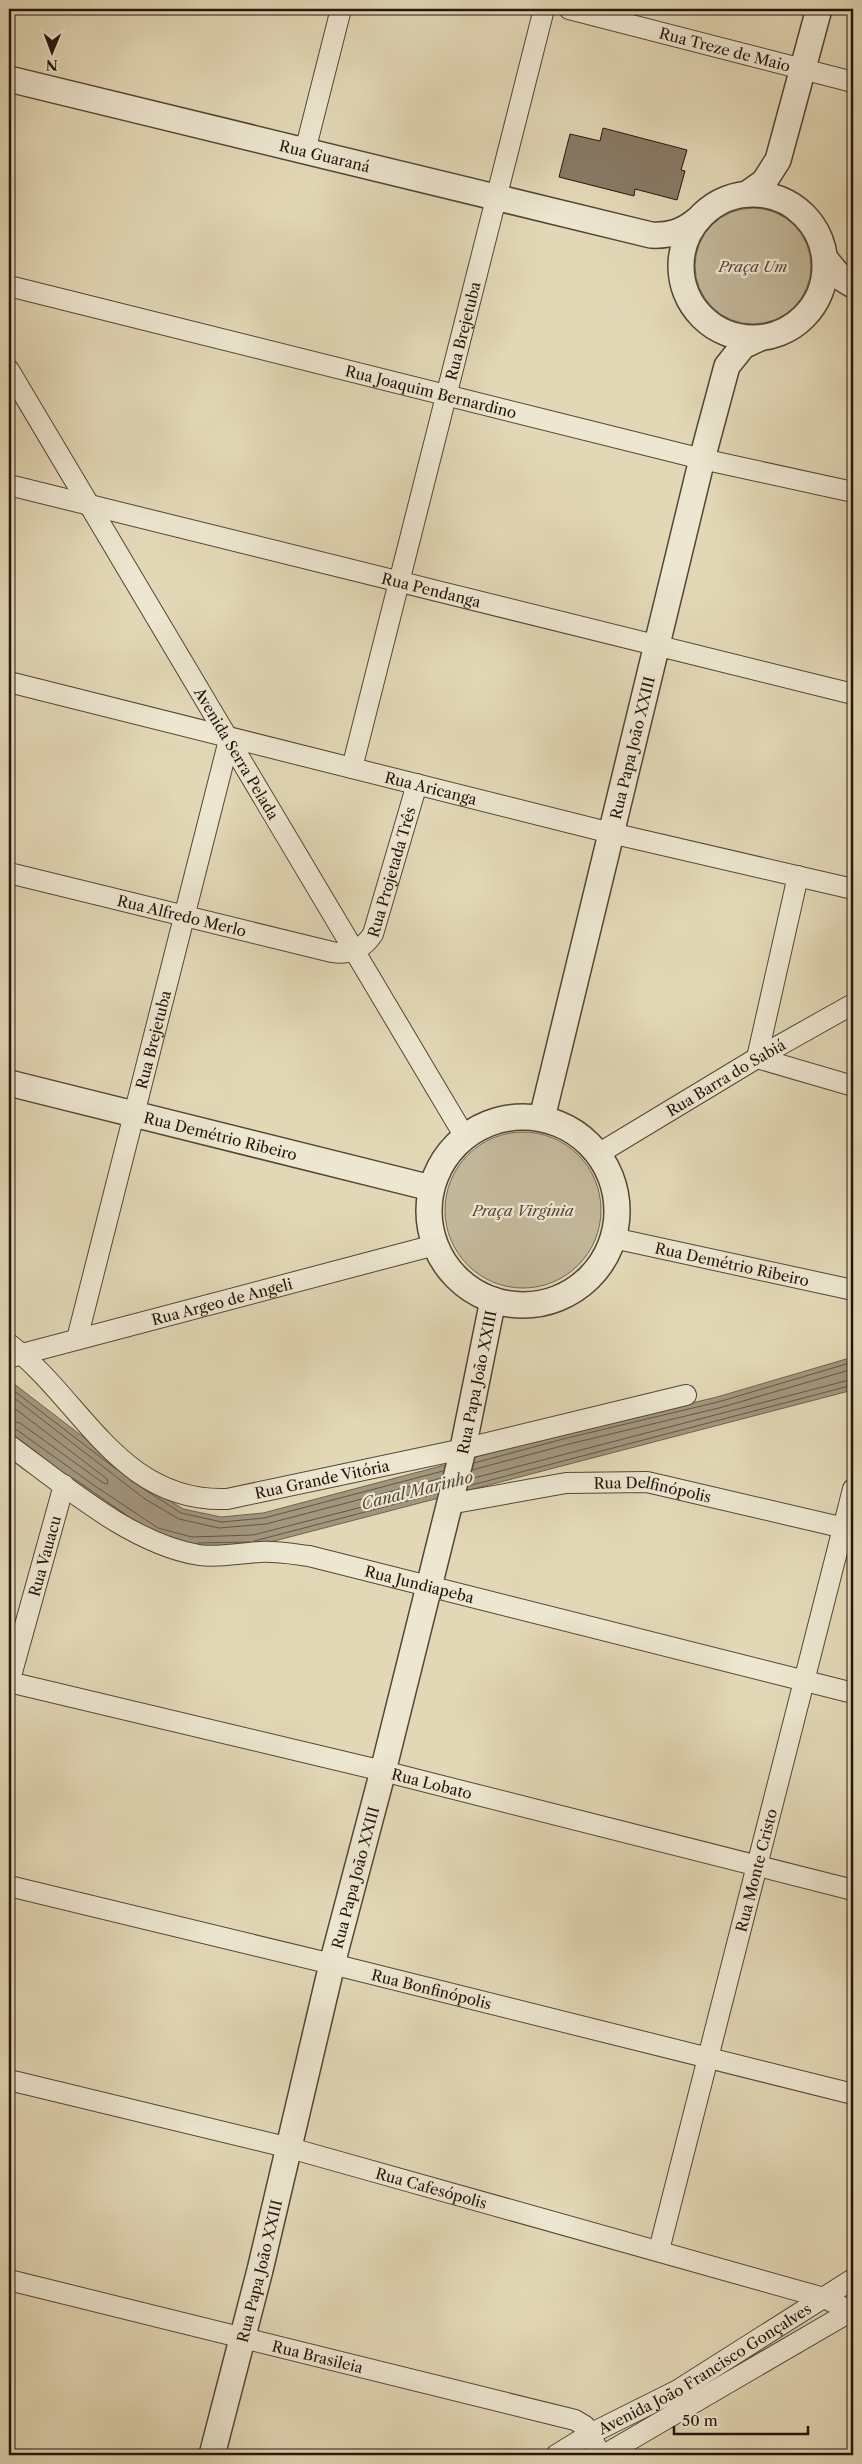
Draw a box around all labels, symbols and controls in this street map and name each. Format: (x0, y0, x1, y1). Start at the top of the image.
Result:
street label: Rua Treze de Maio (657, 23, 793, 75)
north arrow (28, 28, 78, 78)
text: N (46, 56, 58, 74)
street label: Rua Guaraná (278, 136, 372, 176)
park label: Praça Um (718, 257, 788, 276)
street label: Rua Brejetuba (441, 279, 484, 382)
street label: Rua Joaquim Bernardino (343, 361, 519, 422)
street label: Rua Pendanga (380, 568, 483, 611)
street label: Rua Papa João XXIII (605, 674, 658, 821)
street label: Avenida Serra Pelada (190, 683, 284, 823)
street label: Rua Aricanga (383, 767, 479, 809)
street label: Rua Projetada Três (363, 804, 419, 939)
street label: Rua Alfredo Merlo (115, 890, 248, 940)
street label: Rua Brejetuba (131, 988, 175, 1091)
street label: Rua Barra do Sabiá (663, 1034, 789, 1120)
street label: Rua Demétrio Ribeiro (142, 1107, 299, 1164)
park label: Praça Virgínia (471, 1201, 574, 1220)
street label: Rua Demétrio Ribeiro (653, 1238, 811, 1290)
street label: Rua Argeo de Angeli (149, 1274, 295, 1329)
street label: Rua Papa João XXIII (453, 1309, 500, 1456)
street label: Rua Grande Vitória (253, 1455, 391, 1502)
water label: Canal Marinho (359, 1466, 475, 1514)
street label: Rua Delfinópolis (593, 1473, 713, 1506)
street label: Rua Vauacu (24, 1513, 65, 1598)
street label: Rua Jundiapeba (363, 1561, 476, 1607)
street label: Rua Lobato (390, 1764, 474, 1803)
street label: Rua Papa João XXIII (327, 1804, 383, 1951)
street label: Rua Monte Cristo (731, 1807, 781, 1934)
street label: Rua Bonfinópolis (370, 1965, 494, 2013)
street label: Rua Cafesópolis (374, 2163, 489, 2212)
street label: Rua Papa João XXIII (232, 2198, 286, 2344)
street label: Avenida João Francisco Gonçalves (594, 2299, 814, 2438)
street label: Rua Brasileia (270, 2336, 365, 2377)
scale bar (674, 2404, 808, 2436)
text: 50 m (682, 2411, 718, 2430)

